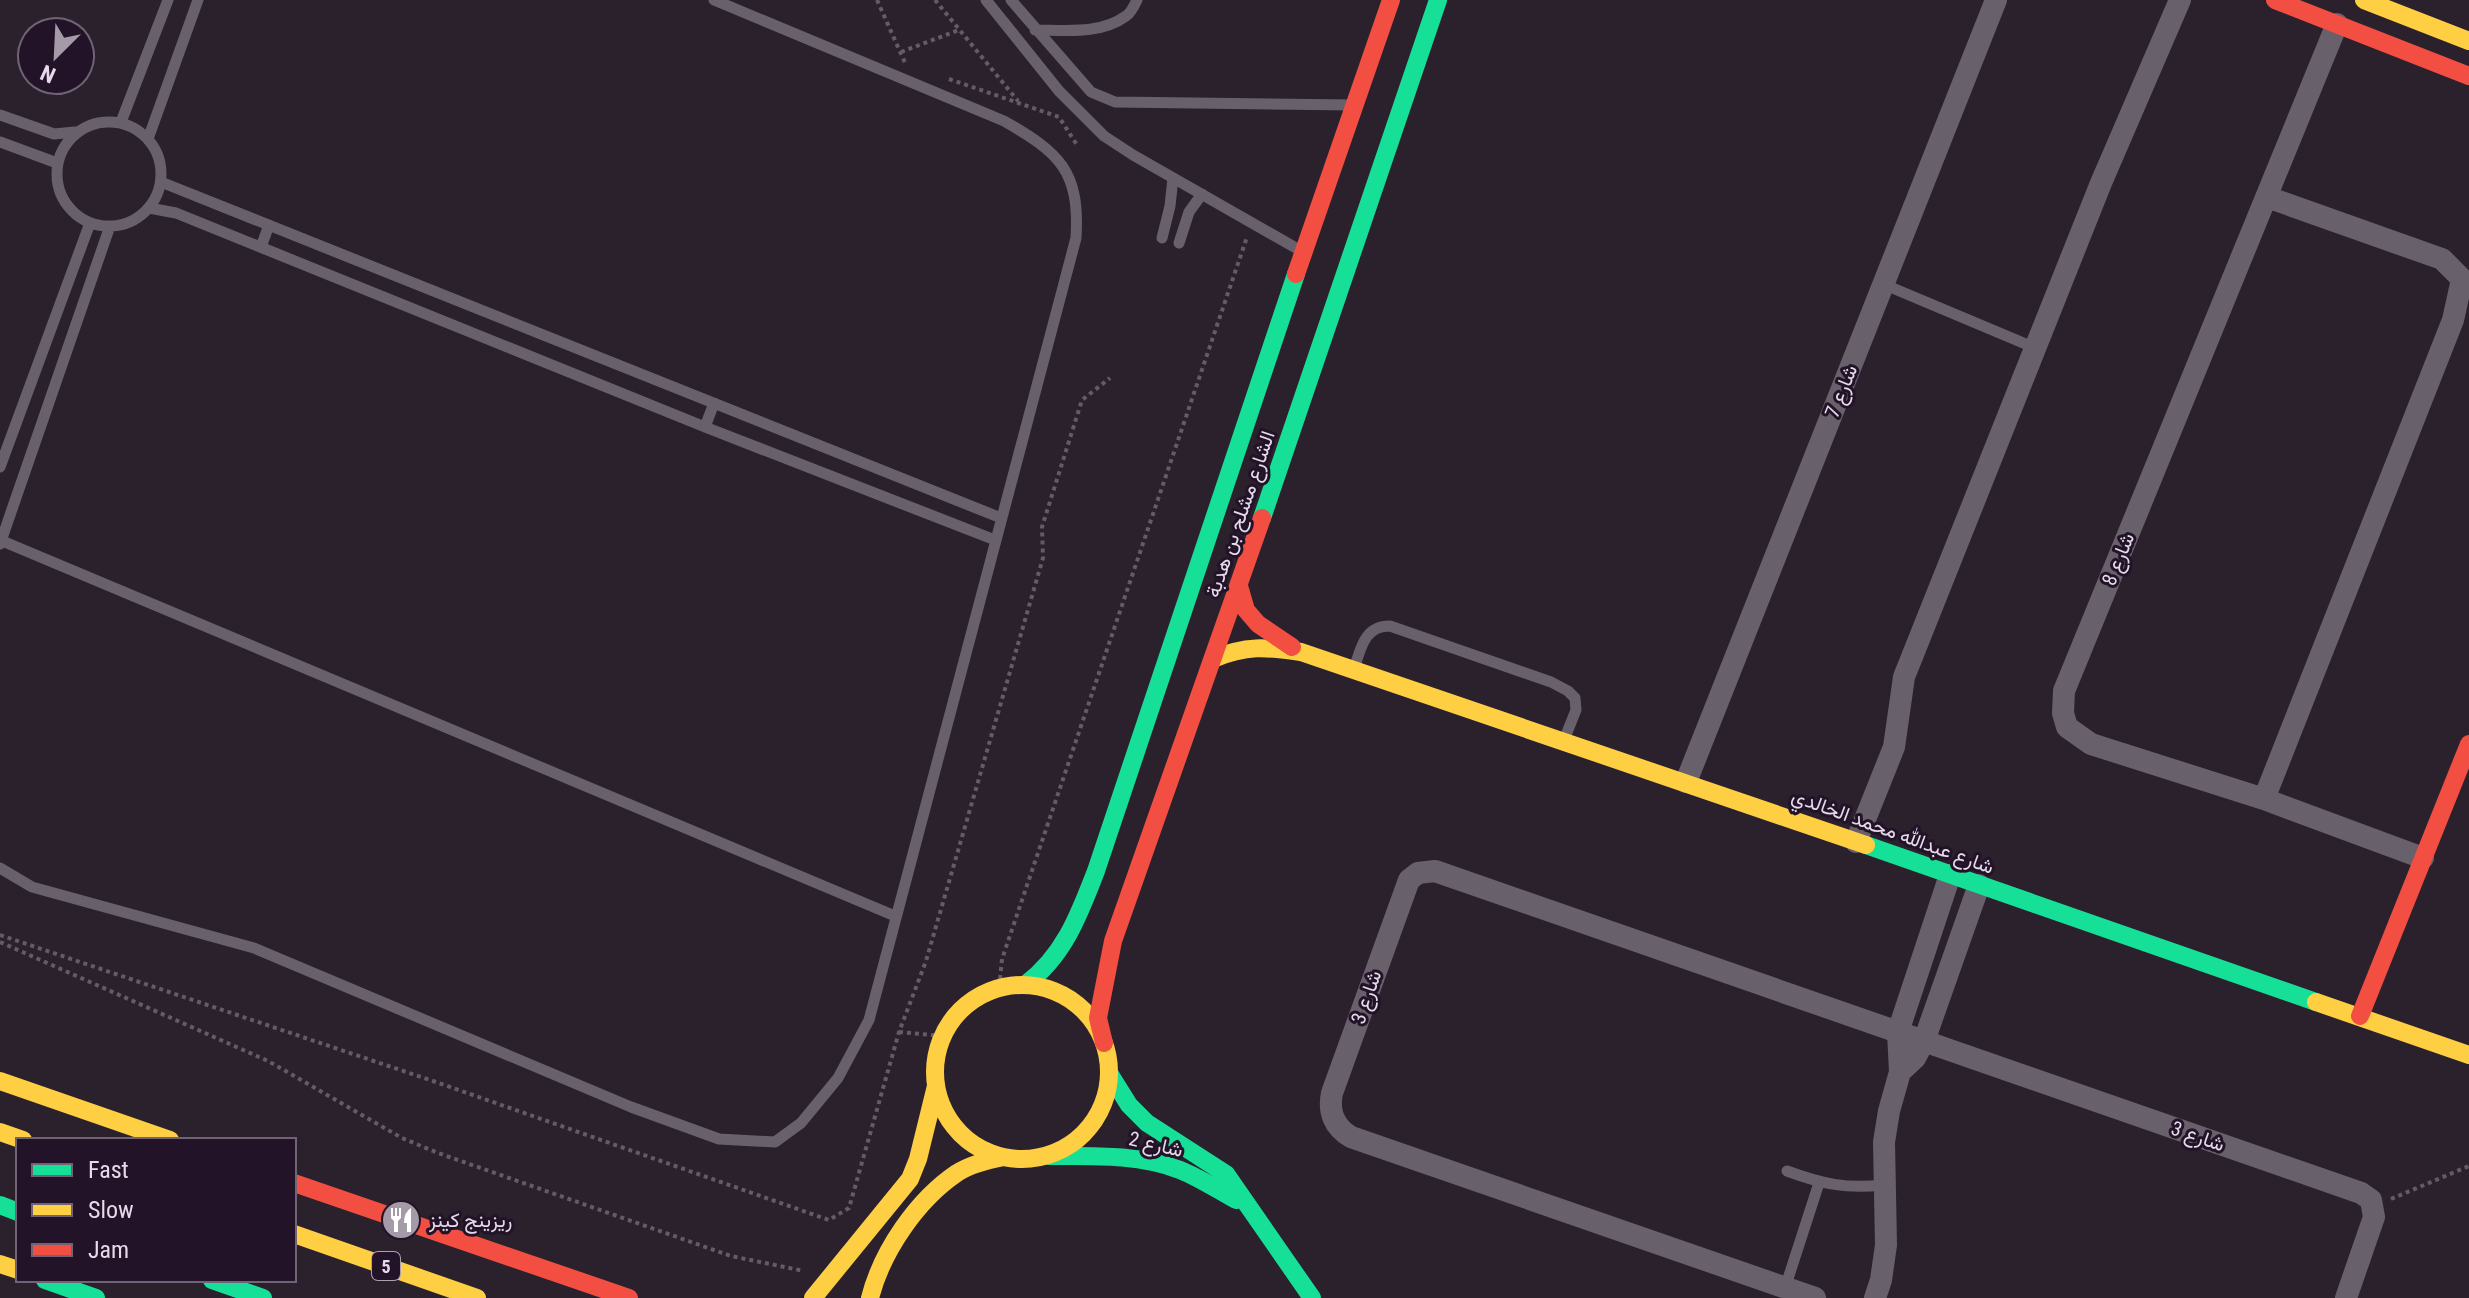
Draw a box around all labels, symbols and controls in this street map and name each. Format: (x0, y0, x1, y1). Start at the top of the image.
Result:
north arrow (16, 16, 96, 96)
text: N (37, 60, 59, 88)
street label: شارع 7 (1820, 361, 1864, 422)
street label: الشارع مشلح بن هدبة (1200, 428, 1282, 601)
street label: شارع 8 (2097, 529, 2141, 590)
street label: شارع عبدالله محمد الخالدي (1787, 783, 1997, 883)
street label: شارع 3 (1346, 967, 1388, 1027)
street label: شارع 3 (2168, 1116, 2228, 1158)
street label: شارع 2 (1126, 1126, 1185, 1164)
legend (16, 1138, 296, 1282)
text: Fast (88, 1156, 129, 1184)
text: Slow (88, 1196, 134, 1224)
restaurant icon: ريزينج كينز (380, 1199, 422, 1241)
place label: ريزينج كينز (428, 1208, 512, 1234)
text: Jam (88, 1236, 129, 1264)
road number: 5 (372, 1252, 400, 1280)

